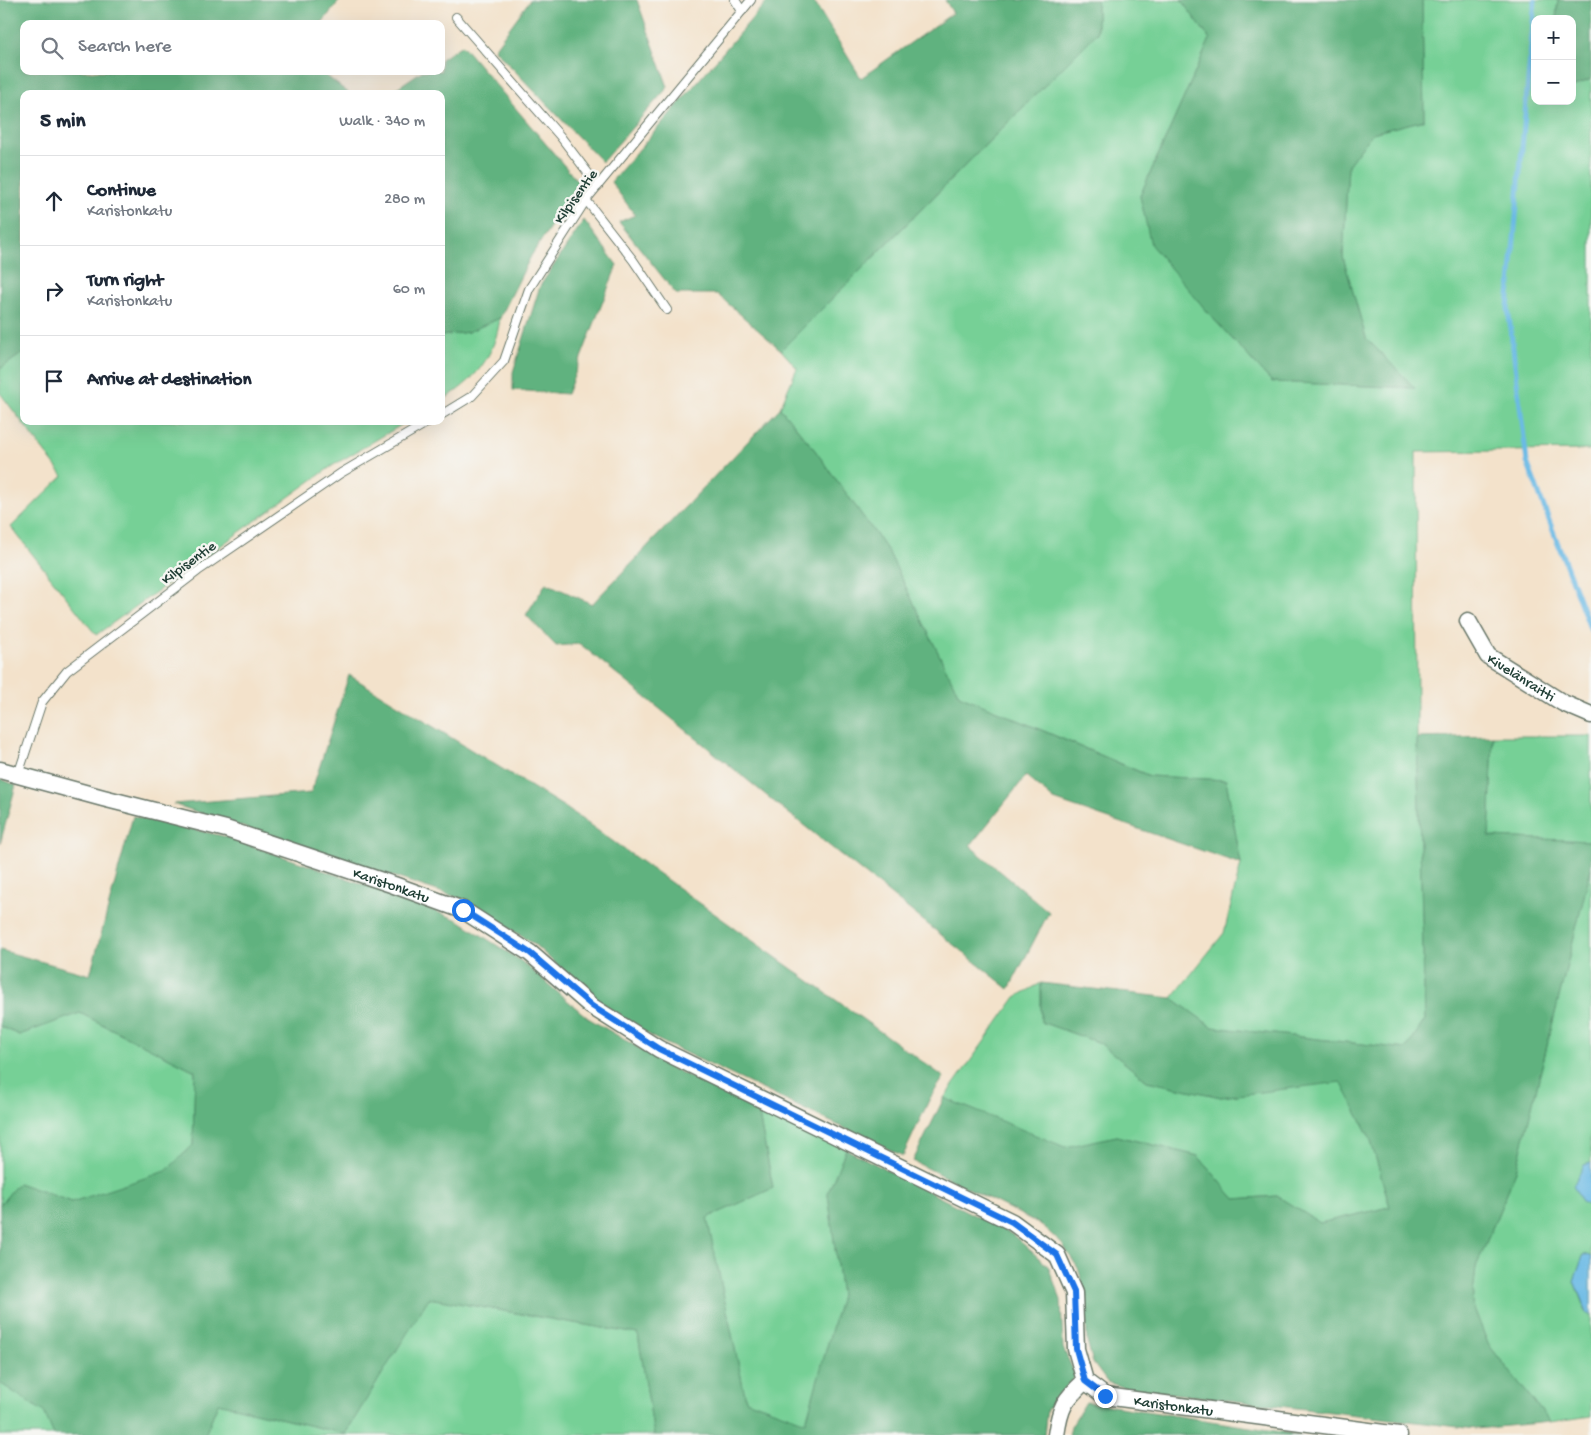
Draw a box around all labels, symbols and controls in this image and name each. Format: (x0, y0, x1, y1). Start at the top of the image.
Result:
map controls (1531, 15, 1576, 105)
button: + (1531, 15, 1576, 60)
search box (20, 20, 445, 75)
icon: search (38, 34, 66, 62)
text: Search here (78, 36, 172, 59)
button: − (1531, 60, 1576, 105)
text: 5 min (40, 110, 85, 135)
text: Walk · 340 m (339, 113, 425, 132)
street label: Kilpisentie (551, 166, 603, 228)
text: Continue (87, 180, 156, 203)
icon: ahead (40, 187, 68, 215)
text: 280 m (384, 191, 425, 210)
text: Karistonkatu (87, 203, 172, 222)
text: Turn right (87, 270, 163, 293)
icon: right (40, 277, 68, 305)
text: 60 m (393, 281, 425, 300)
text: Karistonkatu (87, 293, 172, 312)
icon: arrive (40, 367, 68, 395)
text: Arrive at destination (87, 369, 251, 392)
street label: Kilpisentie (158, 538, 220, 589)
street label: Kivelänraitti (1483, 651, 1558, 707)
street label: Karistonkatu (350, 865, 431, 908)
route start (452, 899, 475, 922)
route end (1094, 1385, 1117, 1408)
street label: Karistonkatu (1133, 1393, 1214, 1421)

